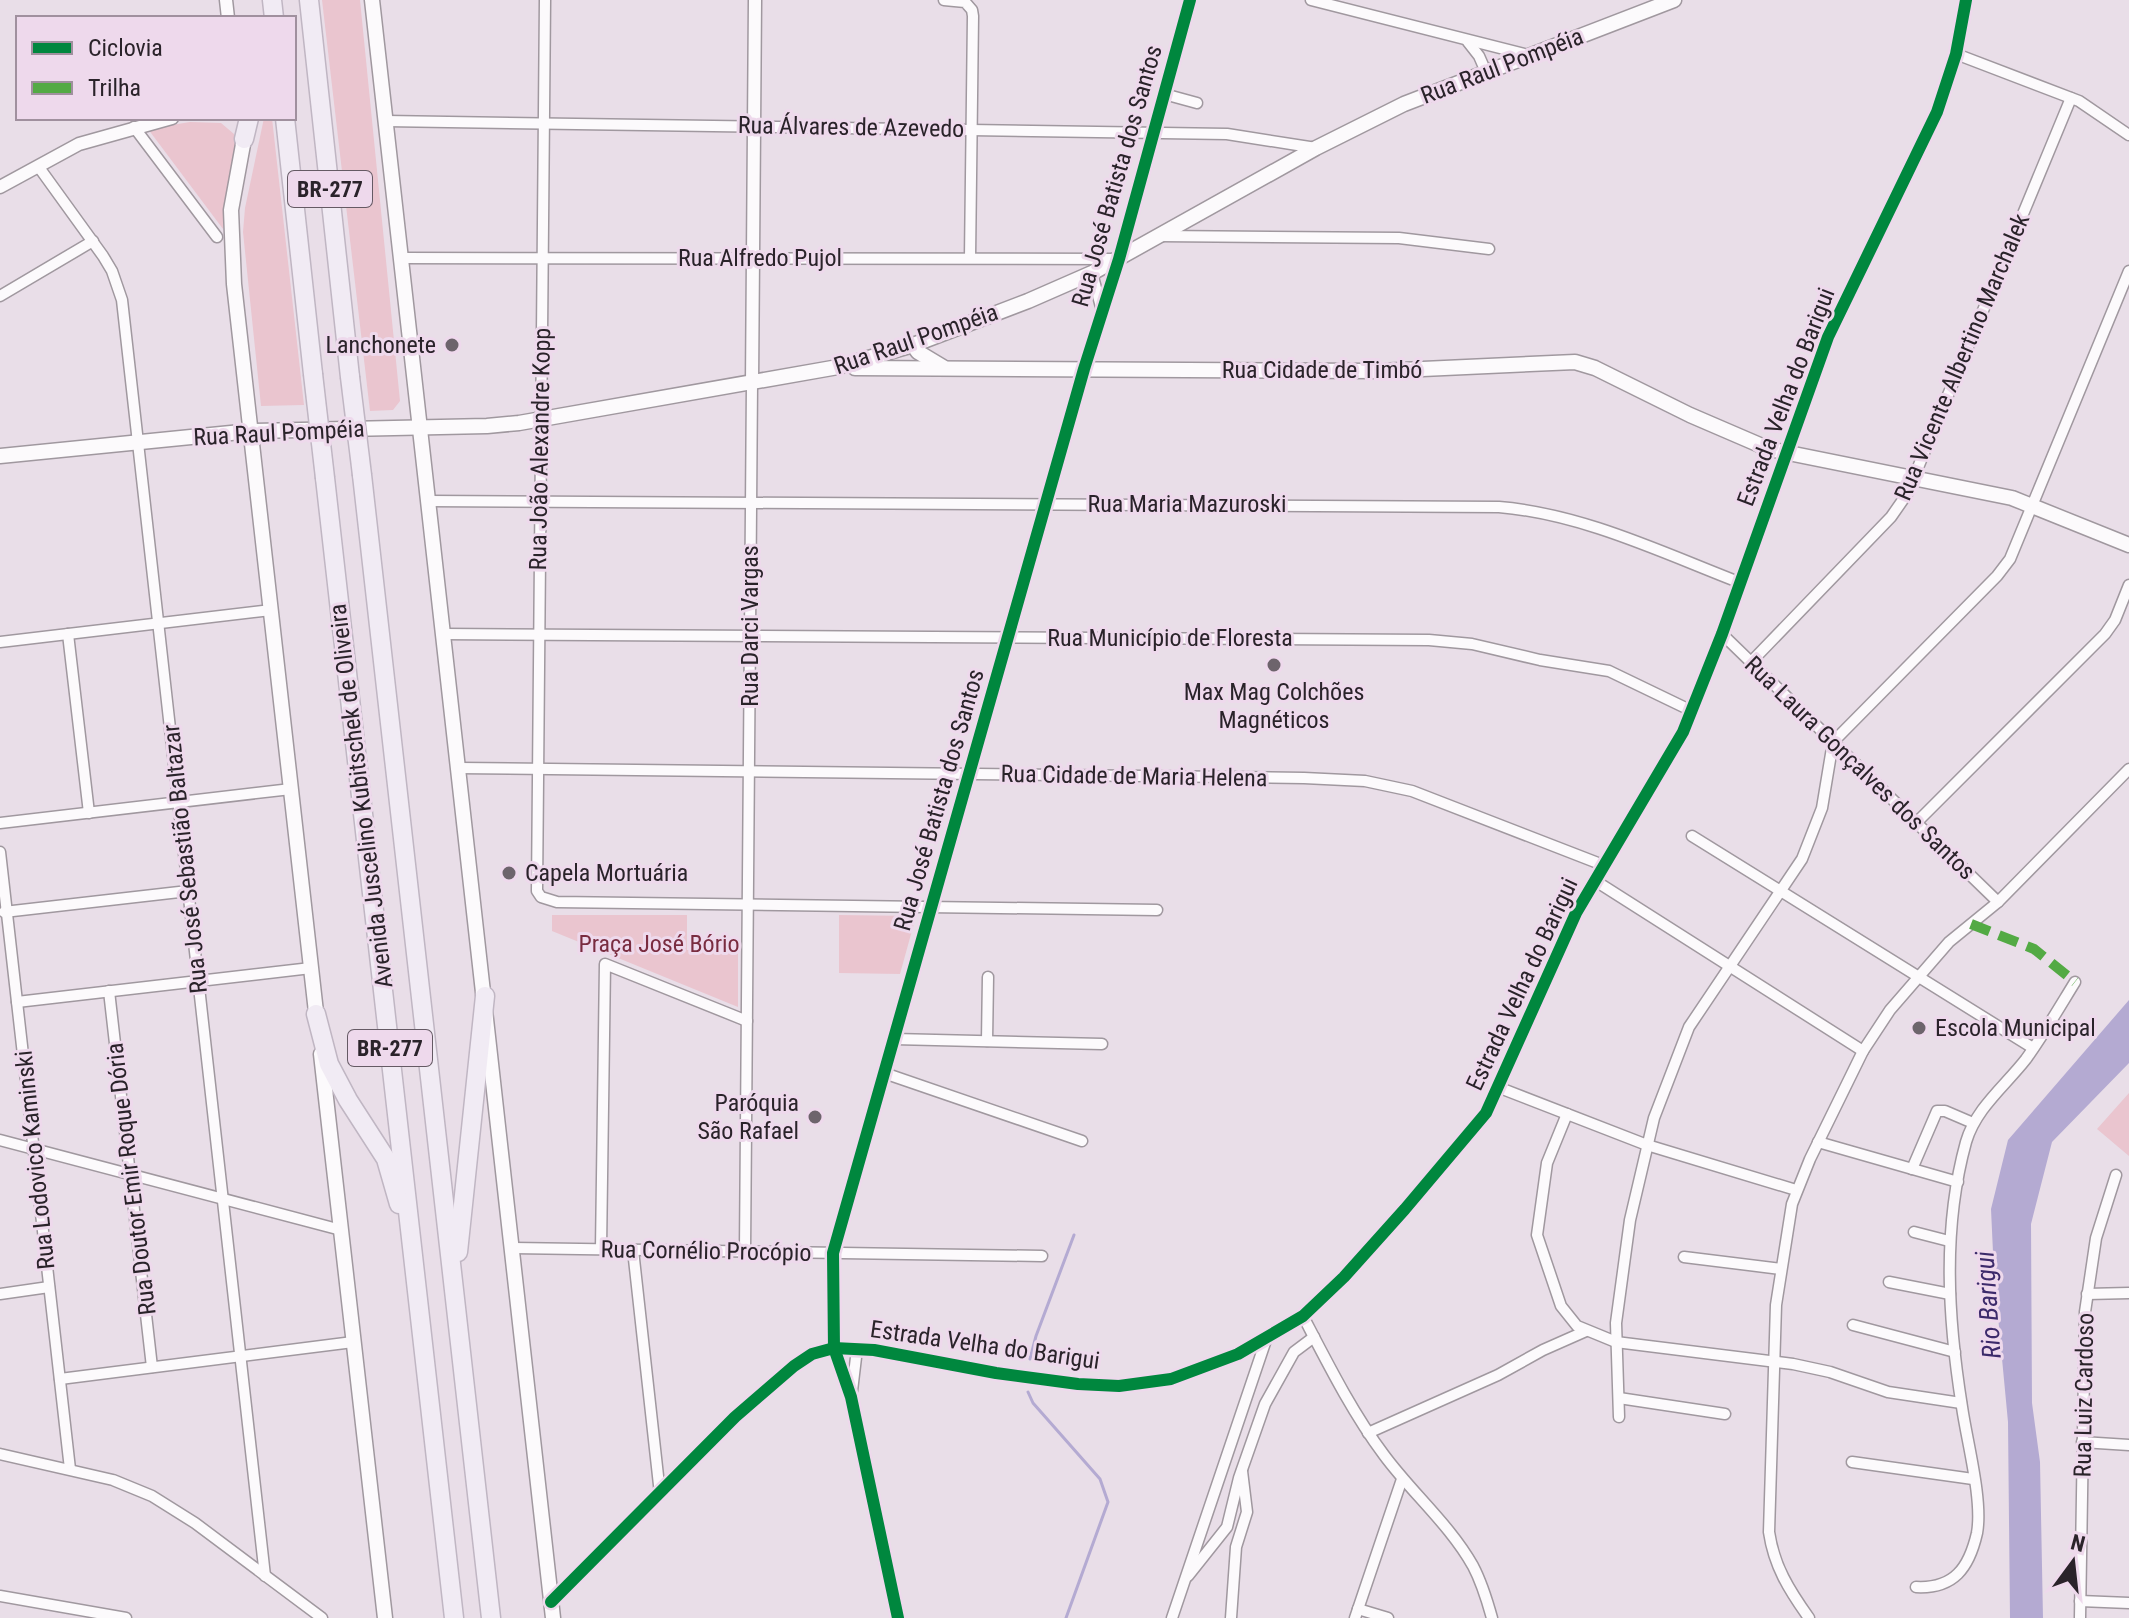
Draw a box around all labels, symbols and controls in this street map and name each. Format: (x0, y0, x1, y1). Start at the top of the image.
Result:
legend (16, 16, 296, 120)
street label: Rua Raul Pompéia (1417, 22, 1587, 110)
text: Ciclovia (88, 34, 163, 62)
street label: Rua José Batista dos Santos (1066, 42, 1168, 310)
text: Trilha (88, 74, 141, 102)
street label: Rua Álvares de Azevedo (738, 111, 964, 143)
road number: BR-277 (288, 171, 372, 207)
street label: Rua Vicente Albertino Marchalek (1889, 209, 2035, 505)
street label: Rua Alfredo Pujol (678, 244, 842, 272)
street label: Estrada Velha do Barigui (1731, 284, 1841, 510)
street label: Rua Raul Pompéia (830, 298, 1002, 380)
street label: Rua João Alexandre Kopp (524, 328, 556, 570)
place label: Lanchonete (326, 331, 436, 359)
marker: Lanchonete (443, 336, 461, 354)
street label: Rua Cidade de Timbó (1222, 356, 1422, 384)
street label: Rua Raul Pompéia (193, 415, 365, 451)
street label: Rua Maria Mazuroski (1088, 490, 1286, 518)
street label: Rua Darci Vargas (736, 545, 764, 707)
street label: Avenida Juscelino Kubitschek de Oliveira (324, 602, 398, 990)
street label: Rua Município de Floresta (1047, 624, 1293, 652)
street label: Rua Laura Gonçalves dos Santos (1739, 651, 1981, 885)
marker: Max Mag Colchões Magnéticos (1265, 656, 1283, 674)
street label: Rua José Batista dos Santos (888, 666, 990, 934)
place label: Max Mag Colchões Magnéticos (1184, 678, 1364, 734)
street label: Rua José Sebastião Baltazar (157, 723, 213, 995)
street label: Rua Cidade de Maria Helena (1000, 760, 1268, 792)
place label: Capela Mortuária (525, 859, 688, 887)
marker: Capela Mortuária (500, 864, 518, 882)
street label: Estrada Velha do Barigui (1460, 873, 1584, 1095)
park label: Praça José Bório (578, 930, 740, 958)
place label: Escola Municipal (1935, 1014, 2096, 1042)
marker: Escola Municipal (1910, 1019, 1928, 1037)
road number: BR-277 (348, 1030, 432, 1066)
street label: Rua Doutor Emir Roque Dória (100, 1041, 162, 1317)
street label: Rua Lodovico Kaminski (10, 1049, 60, 1271)
place label: Paróquia São Rafael (697, 1089, 799, 1145)
marker: Paróquia São Rafael (806, 1108, 824, 1126)
street label: Rua Cornélio Procópio (600, 1235, 812, 1267)
water label: Rio Barigui (1969, 1250, 2007, 1360)
street label: Rua Luiz Cardoso (2069, 1313, 2099, 1477)
street label: Estrada Velha do Barigui (869, 1315, 1101, 1375)
north arrow (2033, 1522, 2113, 1602)
text: N (2068, 1529, 2088, 1557)

